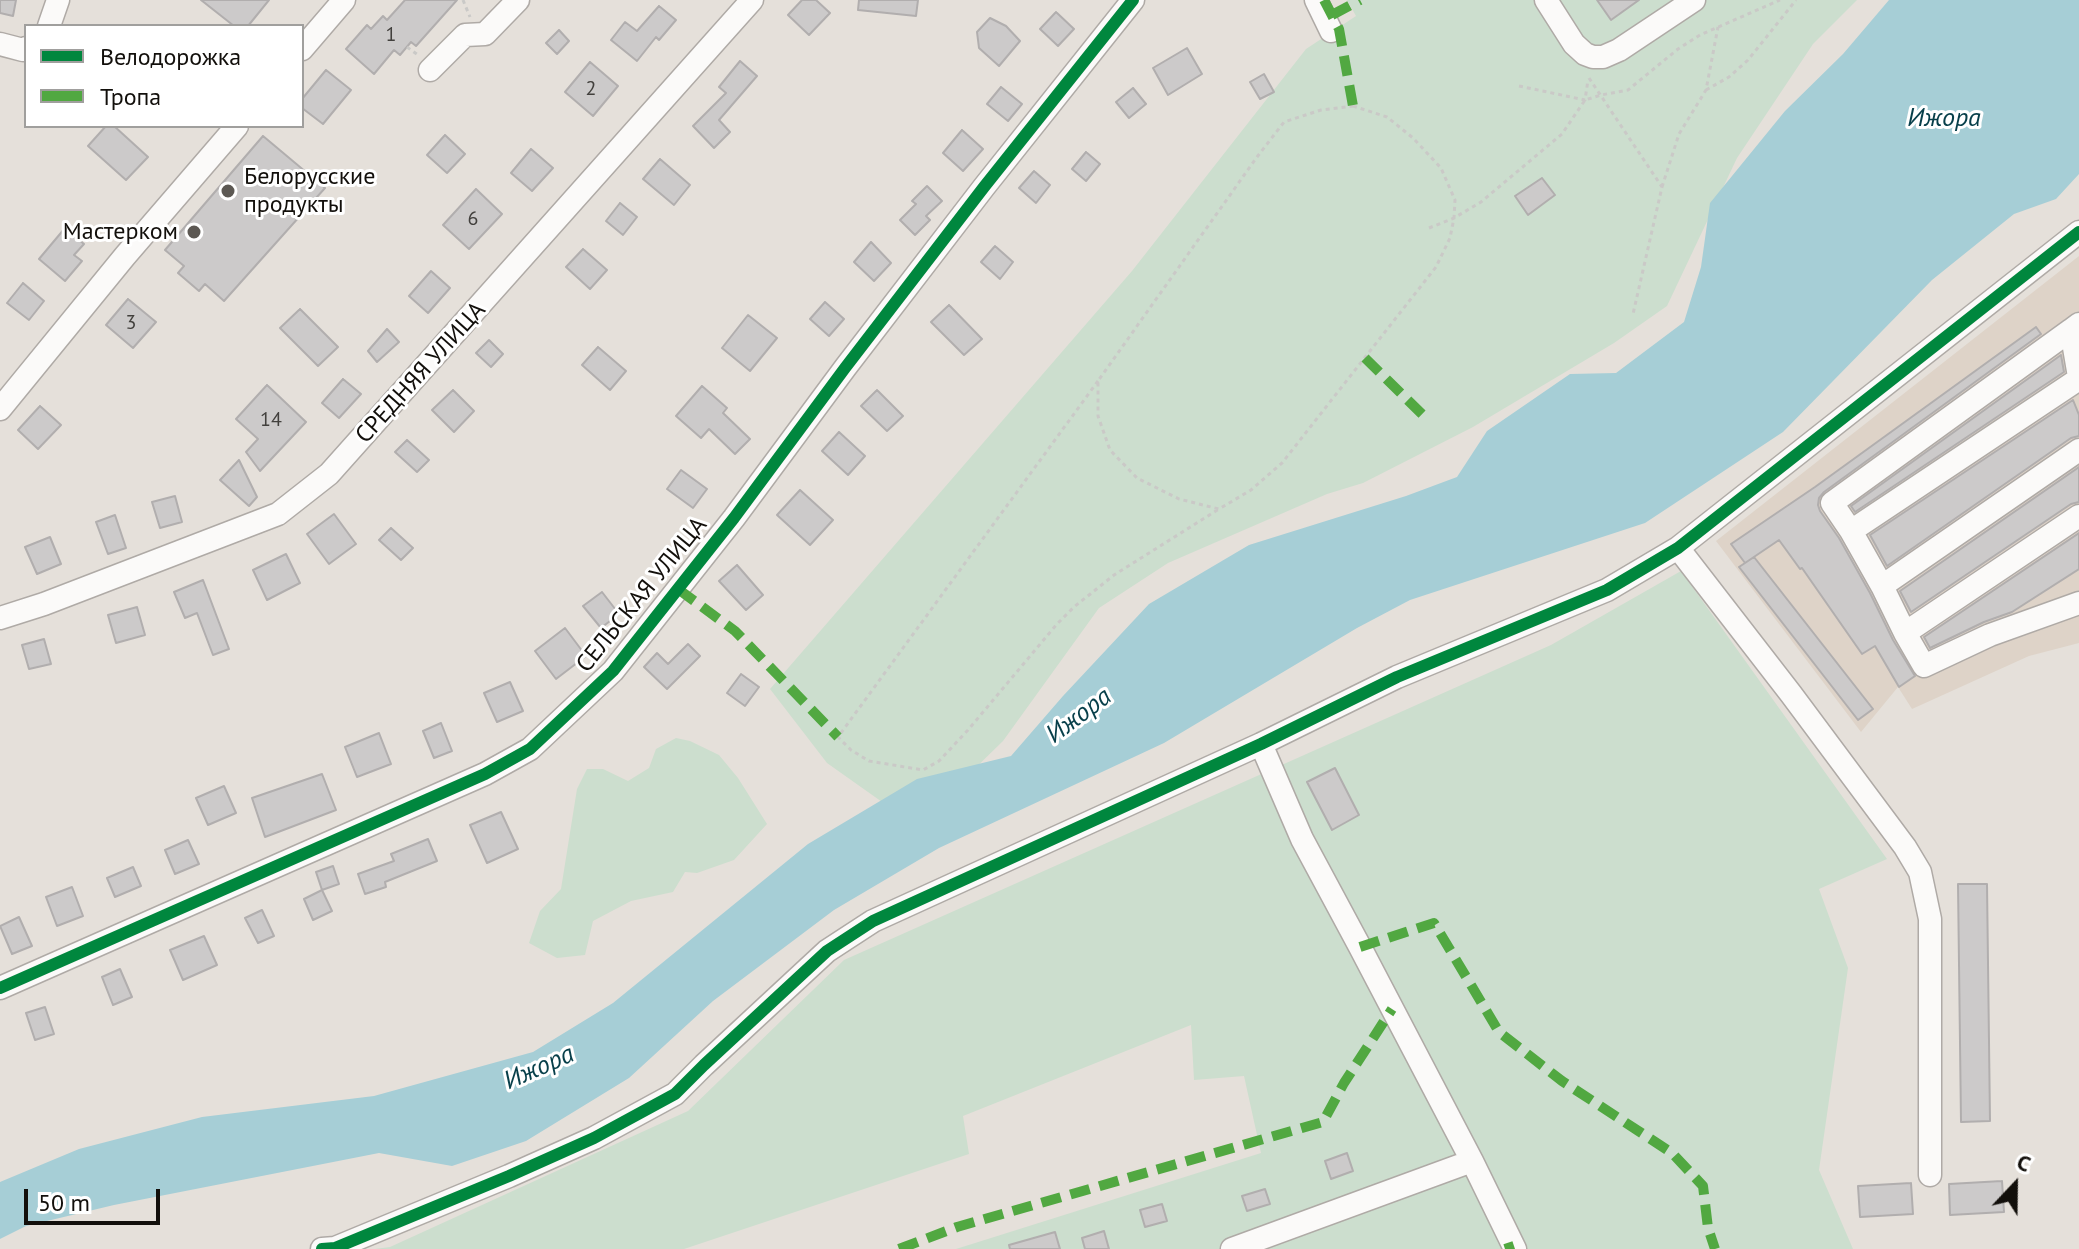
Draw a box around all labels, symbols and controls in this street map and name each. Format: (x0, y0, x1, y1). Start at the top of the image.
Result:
house number: 1 (386, 23, 396, 47)
legend (24, 24, 304, 128)
text: Велодорожка (100, 41, 241, 72)
house number: 2 (586, 77, 596, 101)
text: Тропа (100, 81, 161, 112)
water label: Ижора (1907, 103, 1981, 135)
place label: Белорусские продукты (244, 163, 375, 219)
marker: Белорусские продукты (219, 182, 237, 200)
house number: 6 (468, 207, 478, 231)
place label: Мастерком (63, 218, 178, 246)
marker: Мастерком (185, 223, 203, 241)
street label: СРЕДНЯЯ УЛИЦА (350, 296, 492, 450)
house number: 3 (126, 311, 136, 335)
house number: 14 (260, 408, 282, 432)
street label: СЕЛЬСКАЯ УЛИЦА (571, 512, 713, 678)
water label: Ижора (1040, 681, 1118, 751)
water label: Ижора (499, 1039, 579, 1097)
north arrow (1975, 1145, 2055, 1225)
text: С (2013, 1147, 2035, 1178)
scale bar (28, 1173, 164, 1223)
text: 50 m (38, 1187, 90, 1218)

